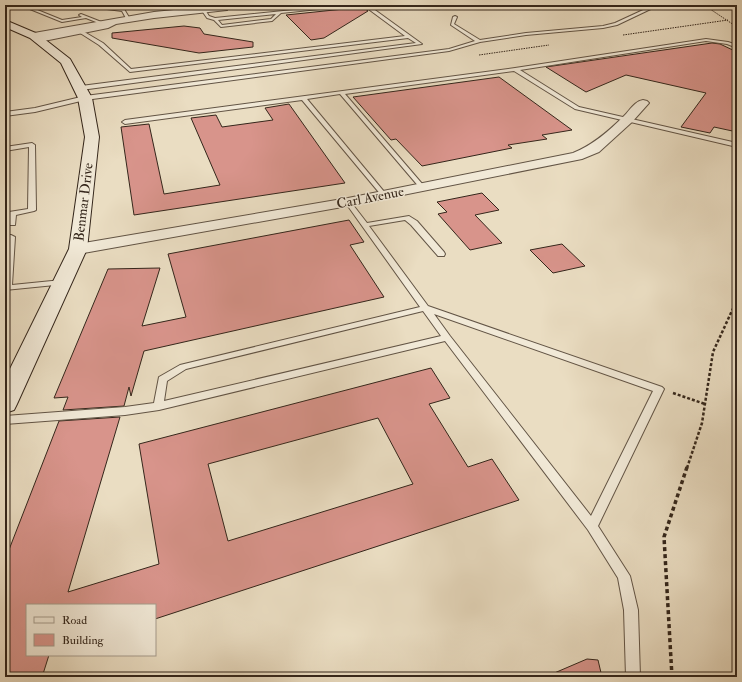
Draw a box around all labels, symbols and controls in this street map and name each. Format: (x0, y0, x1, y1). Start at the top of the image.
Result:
street label: Benmar Drive (70, 162, 97, 242)
street label: Carl Avenue (335, 183, 405, 212)
legend (26, 604, 156, 656)
text: Road (62, 613, 87, 628)
text: Building (62, 633, 105, 648)

